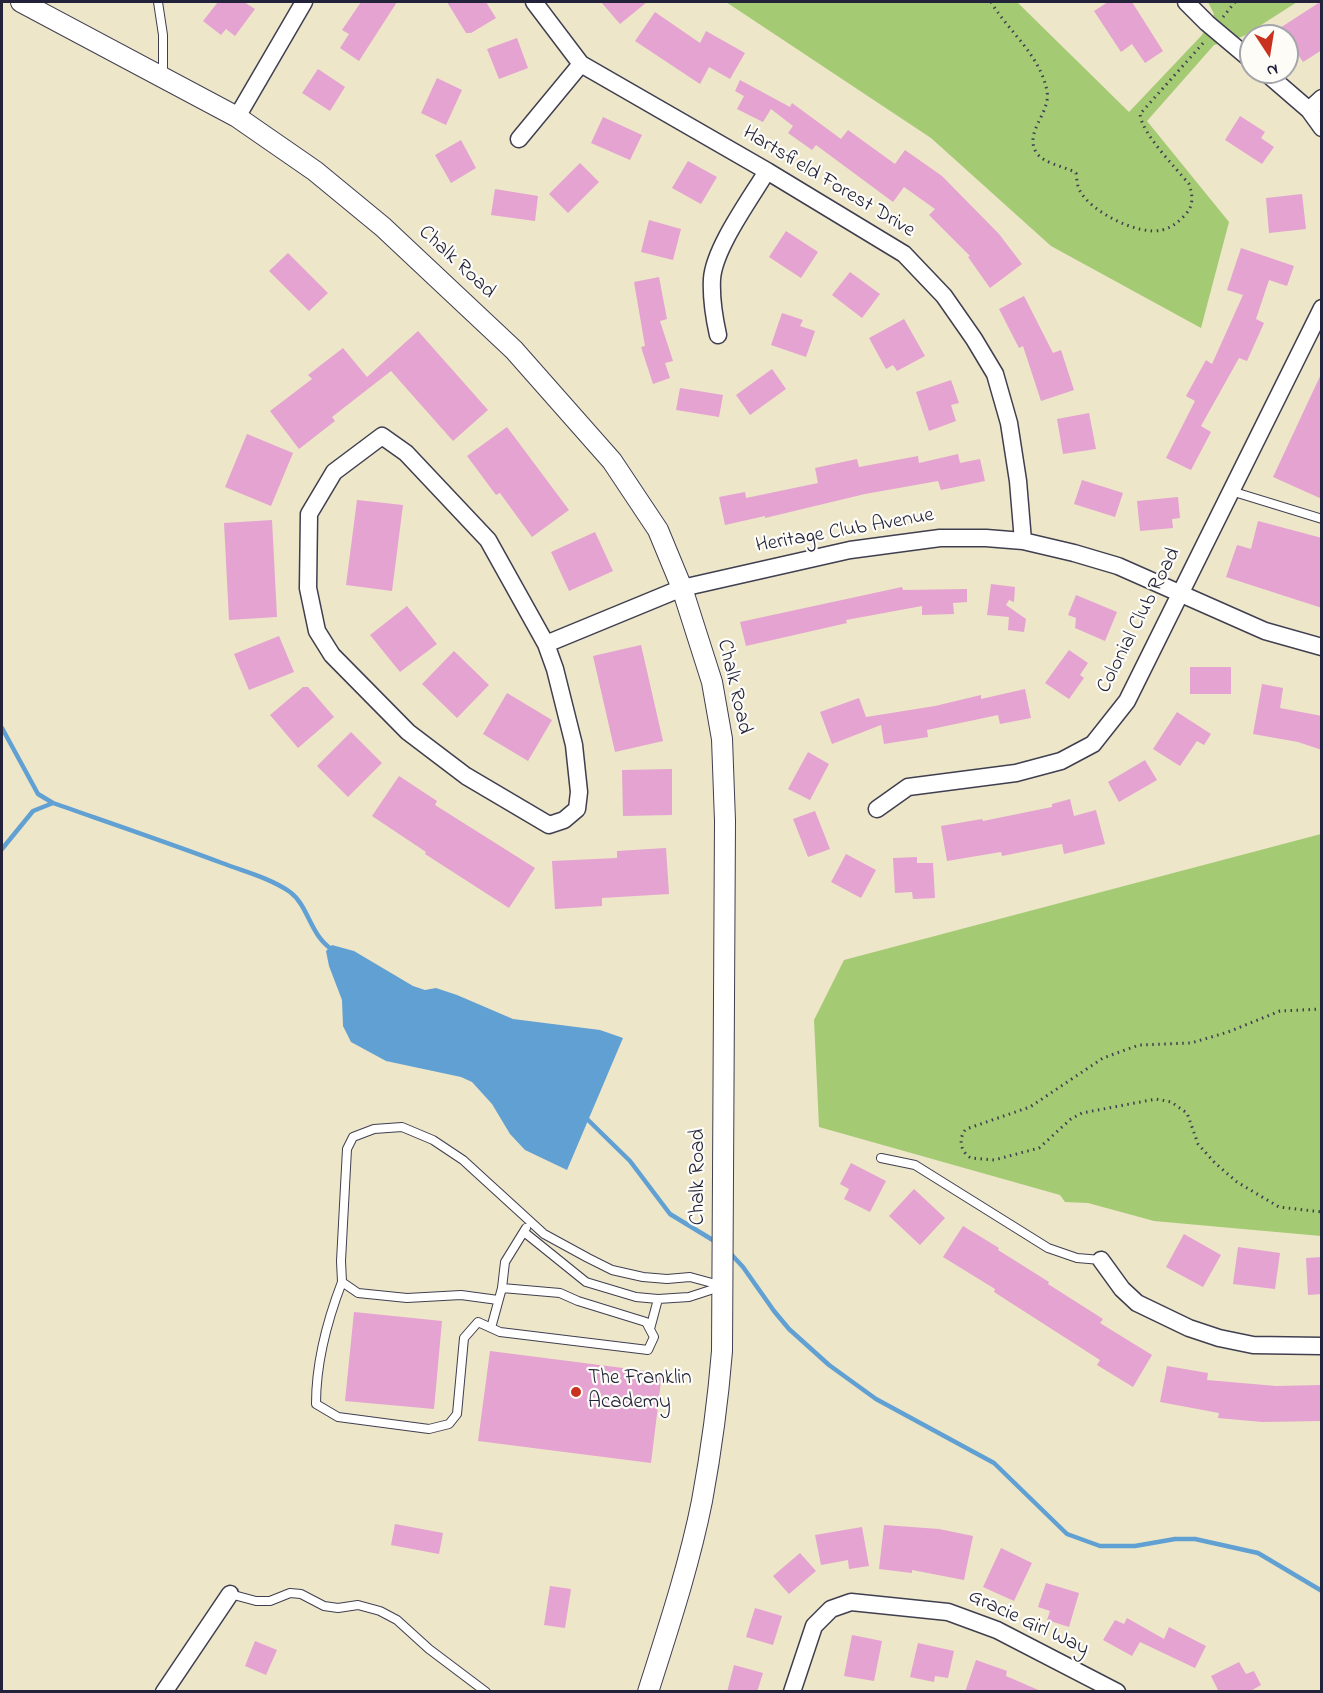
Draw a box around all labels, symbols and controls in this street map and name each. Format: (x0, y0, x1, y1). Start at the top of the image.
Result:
north arrow (1239, 24, 1299, 84)
text: N (1265, 57, 1280, 83)
street label: Hartsfield Forest Drive (737, 122, 919, 244)
street label: Chalk Road (412, 221, 500, 305)
street label: Heritage Club Avenue (754, 504, 936, 560)
street label: Colonial Club Road (1093, 544, 1187, 698)
street label: Chalk Road (710, 637, 756, 737)
street label: Chalk Road (687, 1129, 713, 1225)
place label: The Franklin Academy (588, 1367, 692, 1417)
marker: The Franklin Academy (569, 1385, 583, 1399)
street label: Gracie Girl Way (964, 1585, 1092, 1663)

